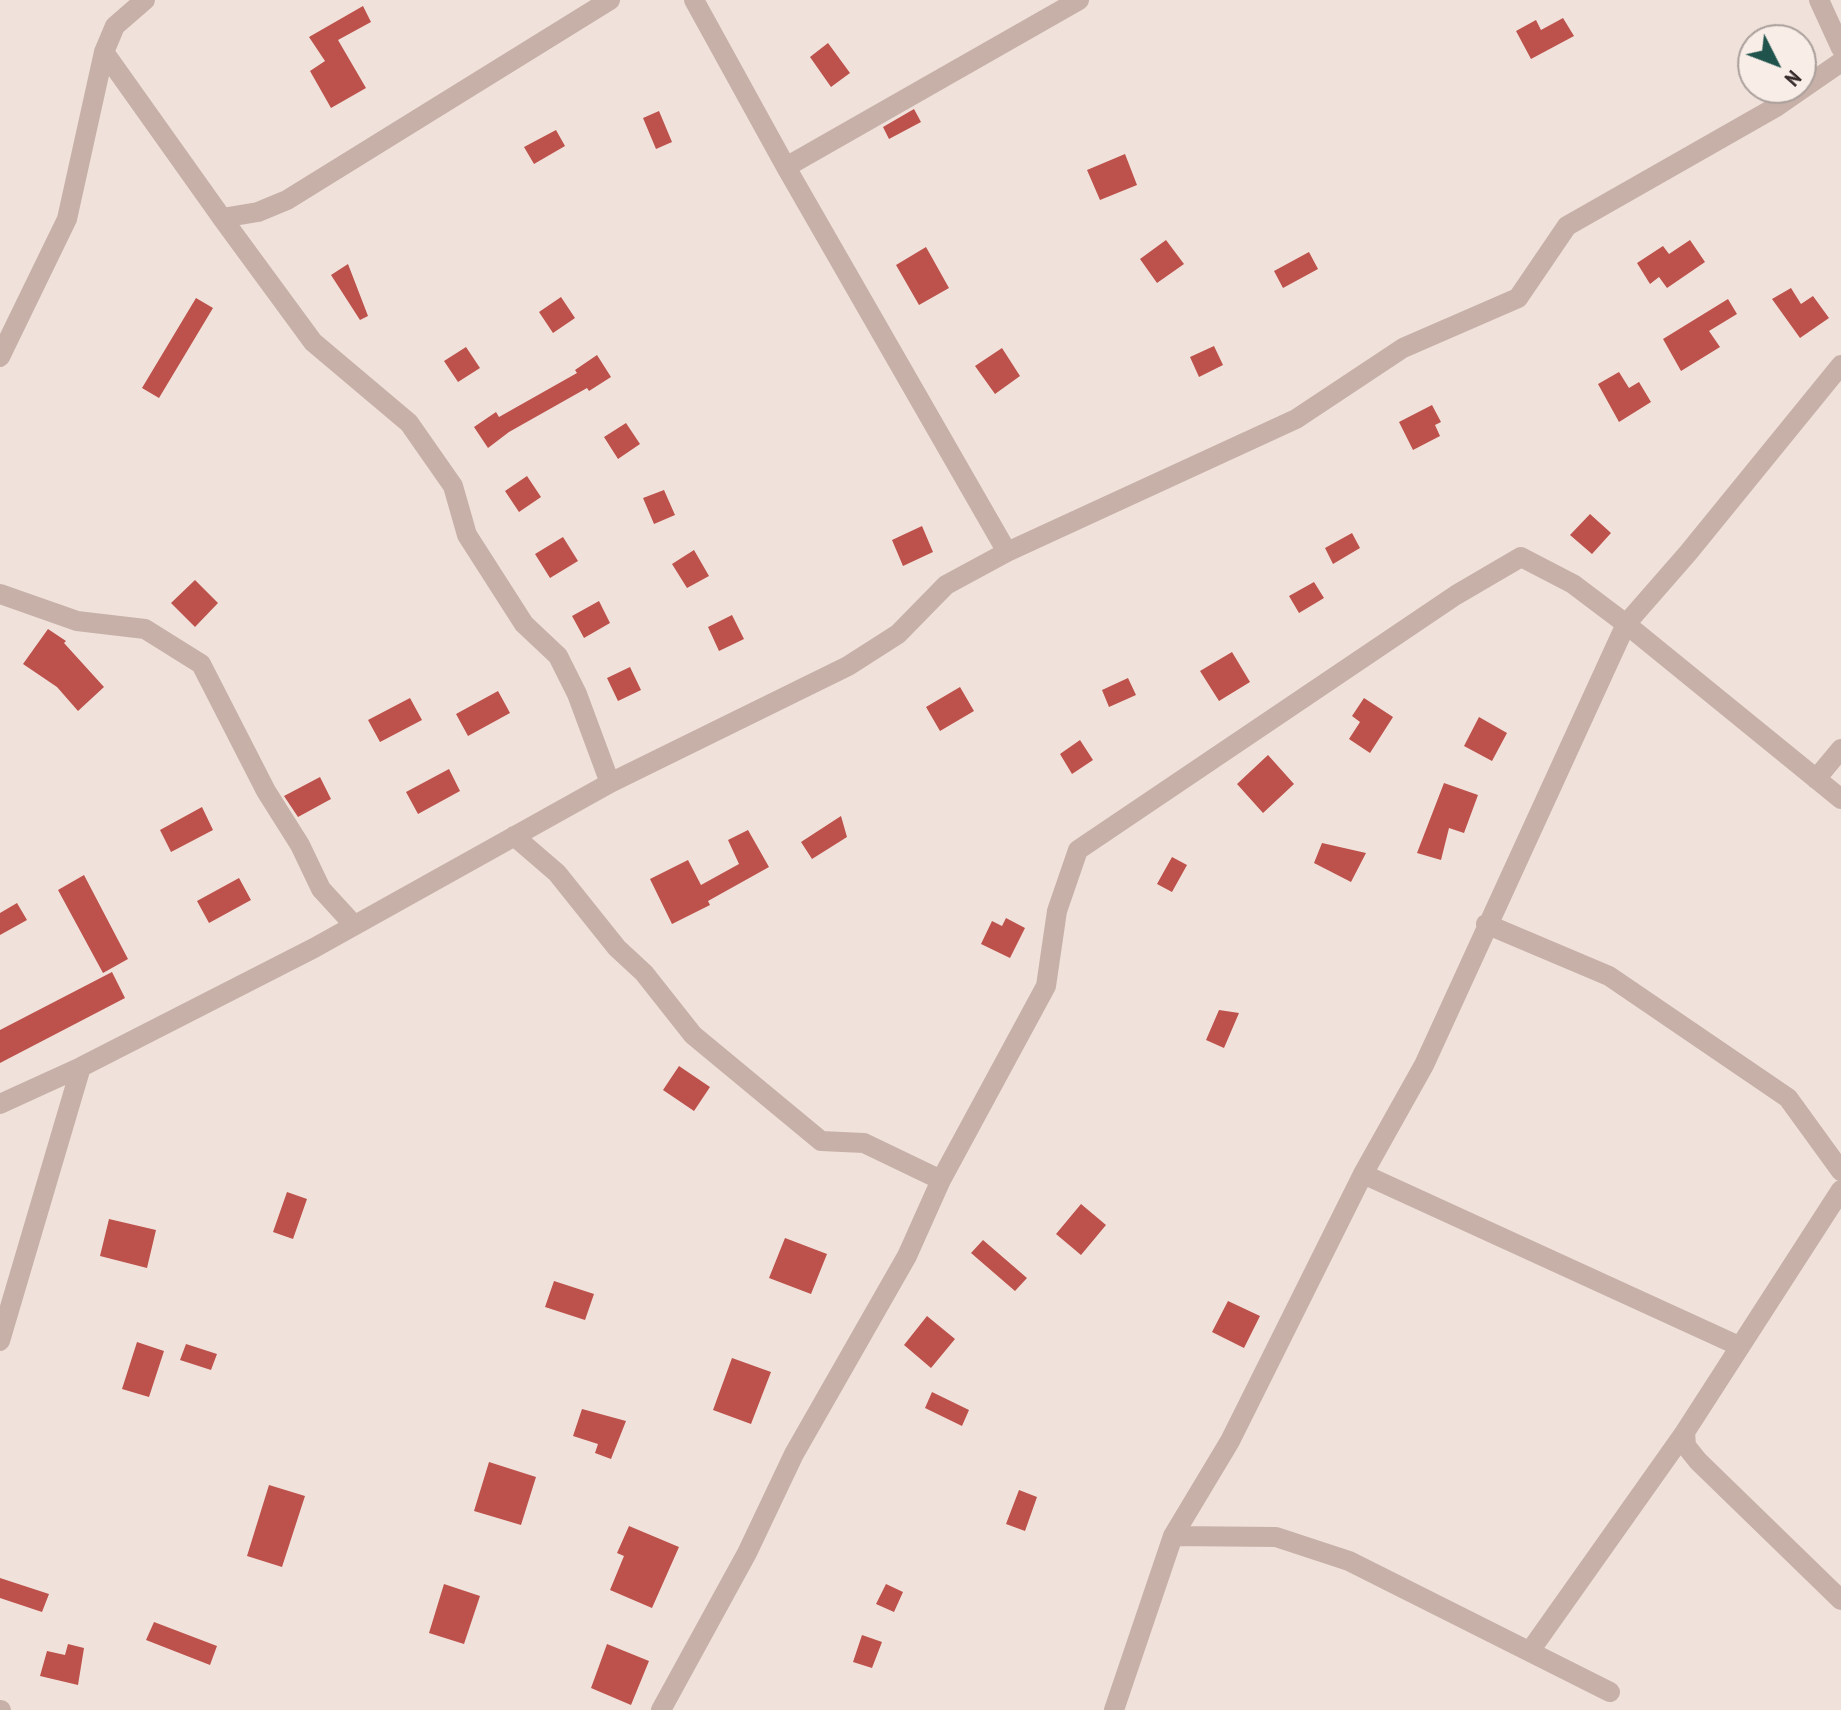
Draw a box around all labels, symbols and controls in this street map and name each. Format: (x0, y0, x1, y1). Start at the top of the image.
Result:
north arrow (1737, 24, 1817, 104)
text: N (1779, 65, 1808, 93)

